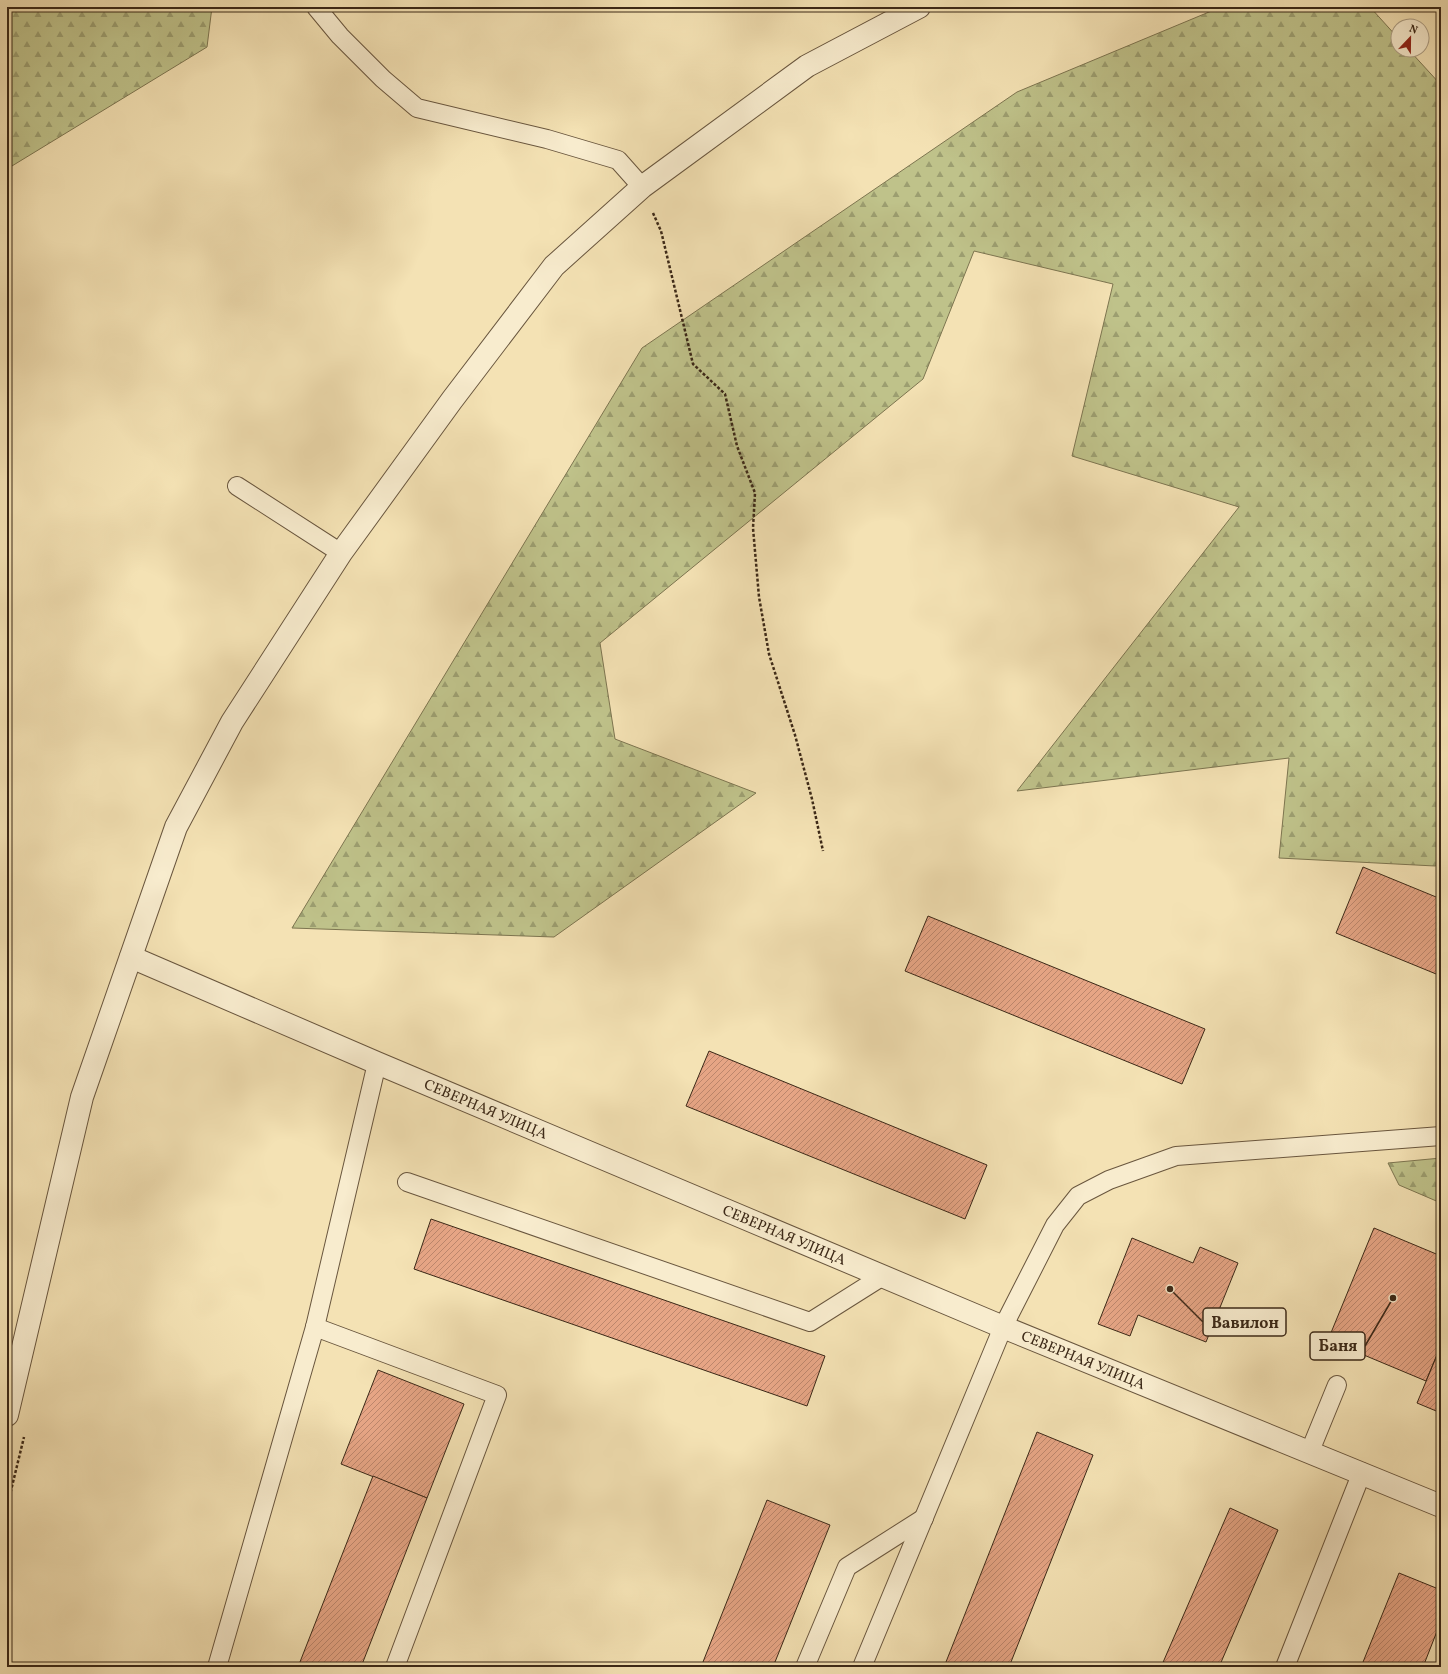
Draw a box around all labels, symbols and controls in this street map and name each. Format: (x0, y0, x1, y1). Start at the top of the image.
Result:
north arrow (1390, 18, 1430, 58)
text: N (1407, 22, 1420, 39)
street label: СЕВЕРНАЯ УЛИЦА (420, 1075, 551, 1146)
street label: СЕВЕРНАЯ УЛИЦА (719, 1201, 849, 1272)
callout: Вавилон (1203, 1308, 1286, 1336)
text: Вавилон (1211, 1313, 1279, 1335)
street label: СЕВЕРНАЯ УЛИЦА (1017, 1326, 1148, 1396)
callout: Баня (1310, 1332, 1365, 1360)
text: Баня (1319, 1336, 1357, 1358)

